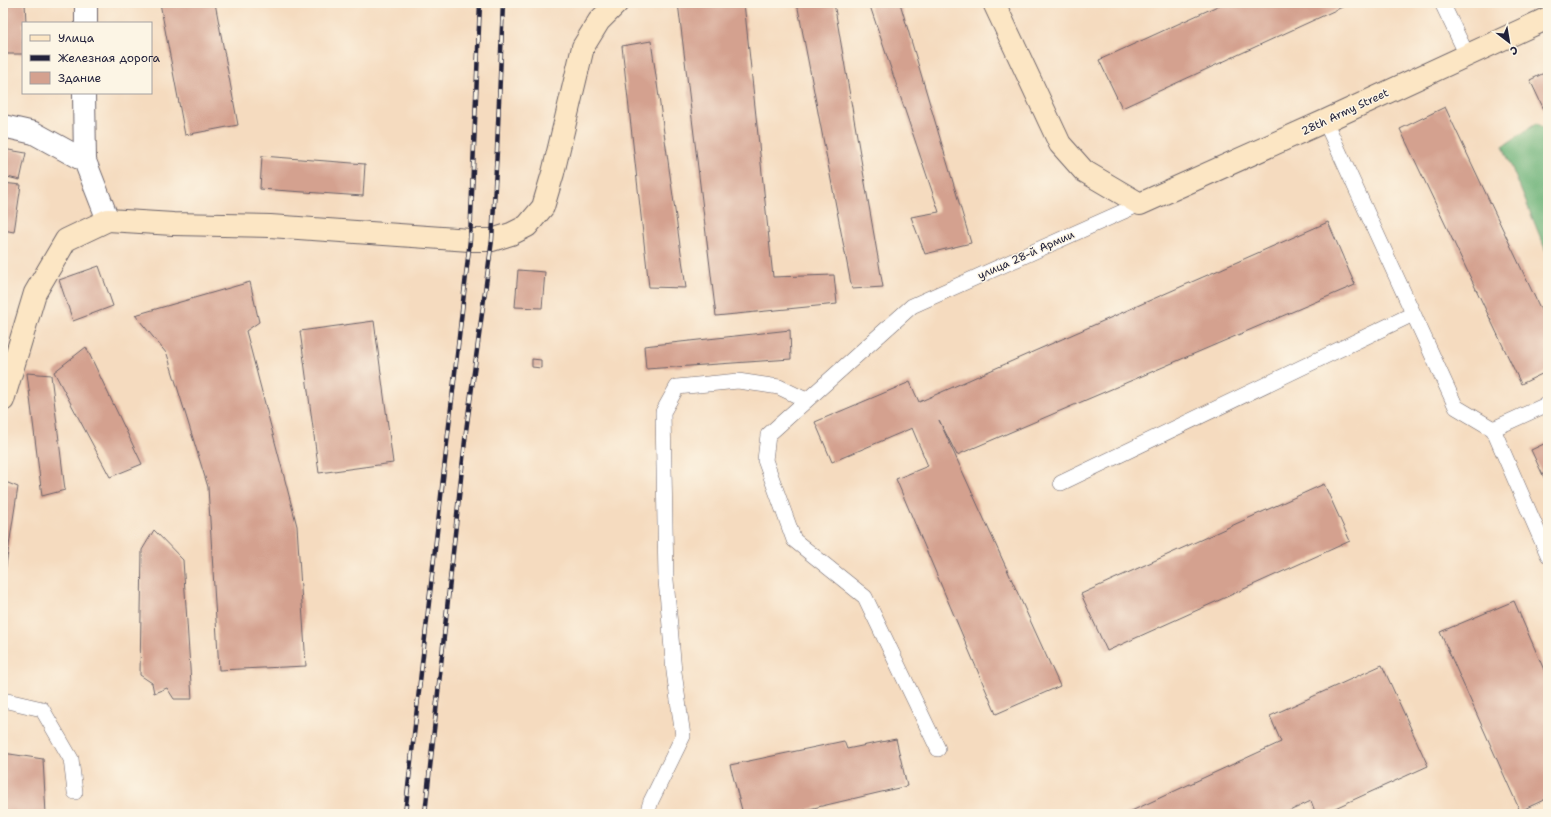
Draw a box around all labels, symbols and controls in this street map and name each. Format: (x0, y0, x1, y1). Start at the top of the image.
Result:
legend (22, 22, 152, 94)
north arrow (1489, 22, 1529, 62)
text: Улица (58, 30, 95, 46)
text: С (1507, 42, 1521, 58)
text: Железная дорога (58, 50, 161, 66)
text: Здание (58, 70, 102, 86)
street label: 28th Army Street (1299, 85, 1391, 139)
street label: улица 28-й Армии (975, 227, 1077, 283)

